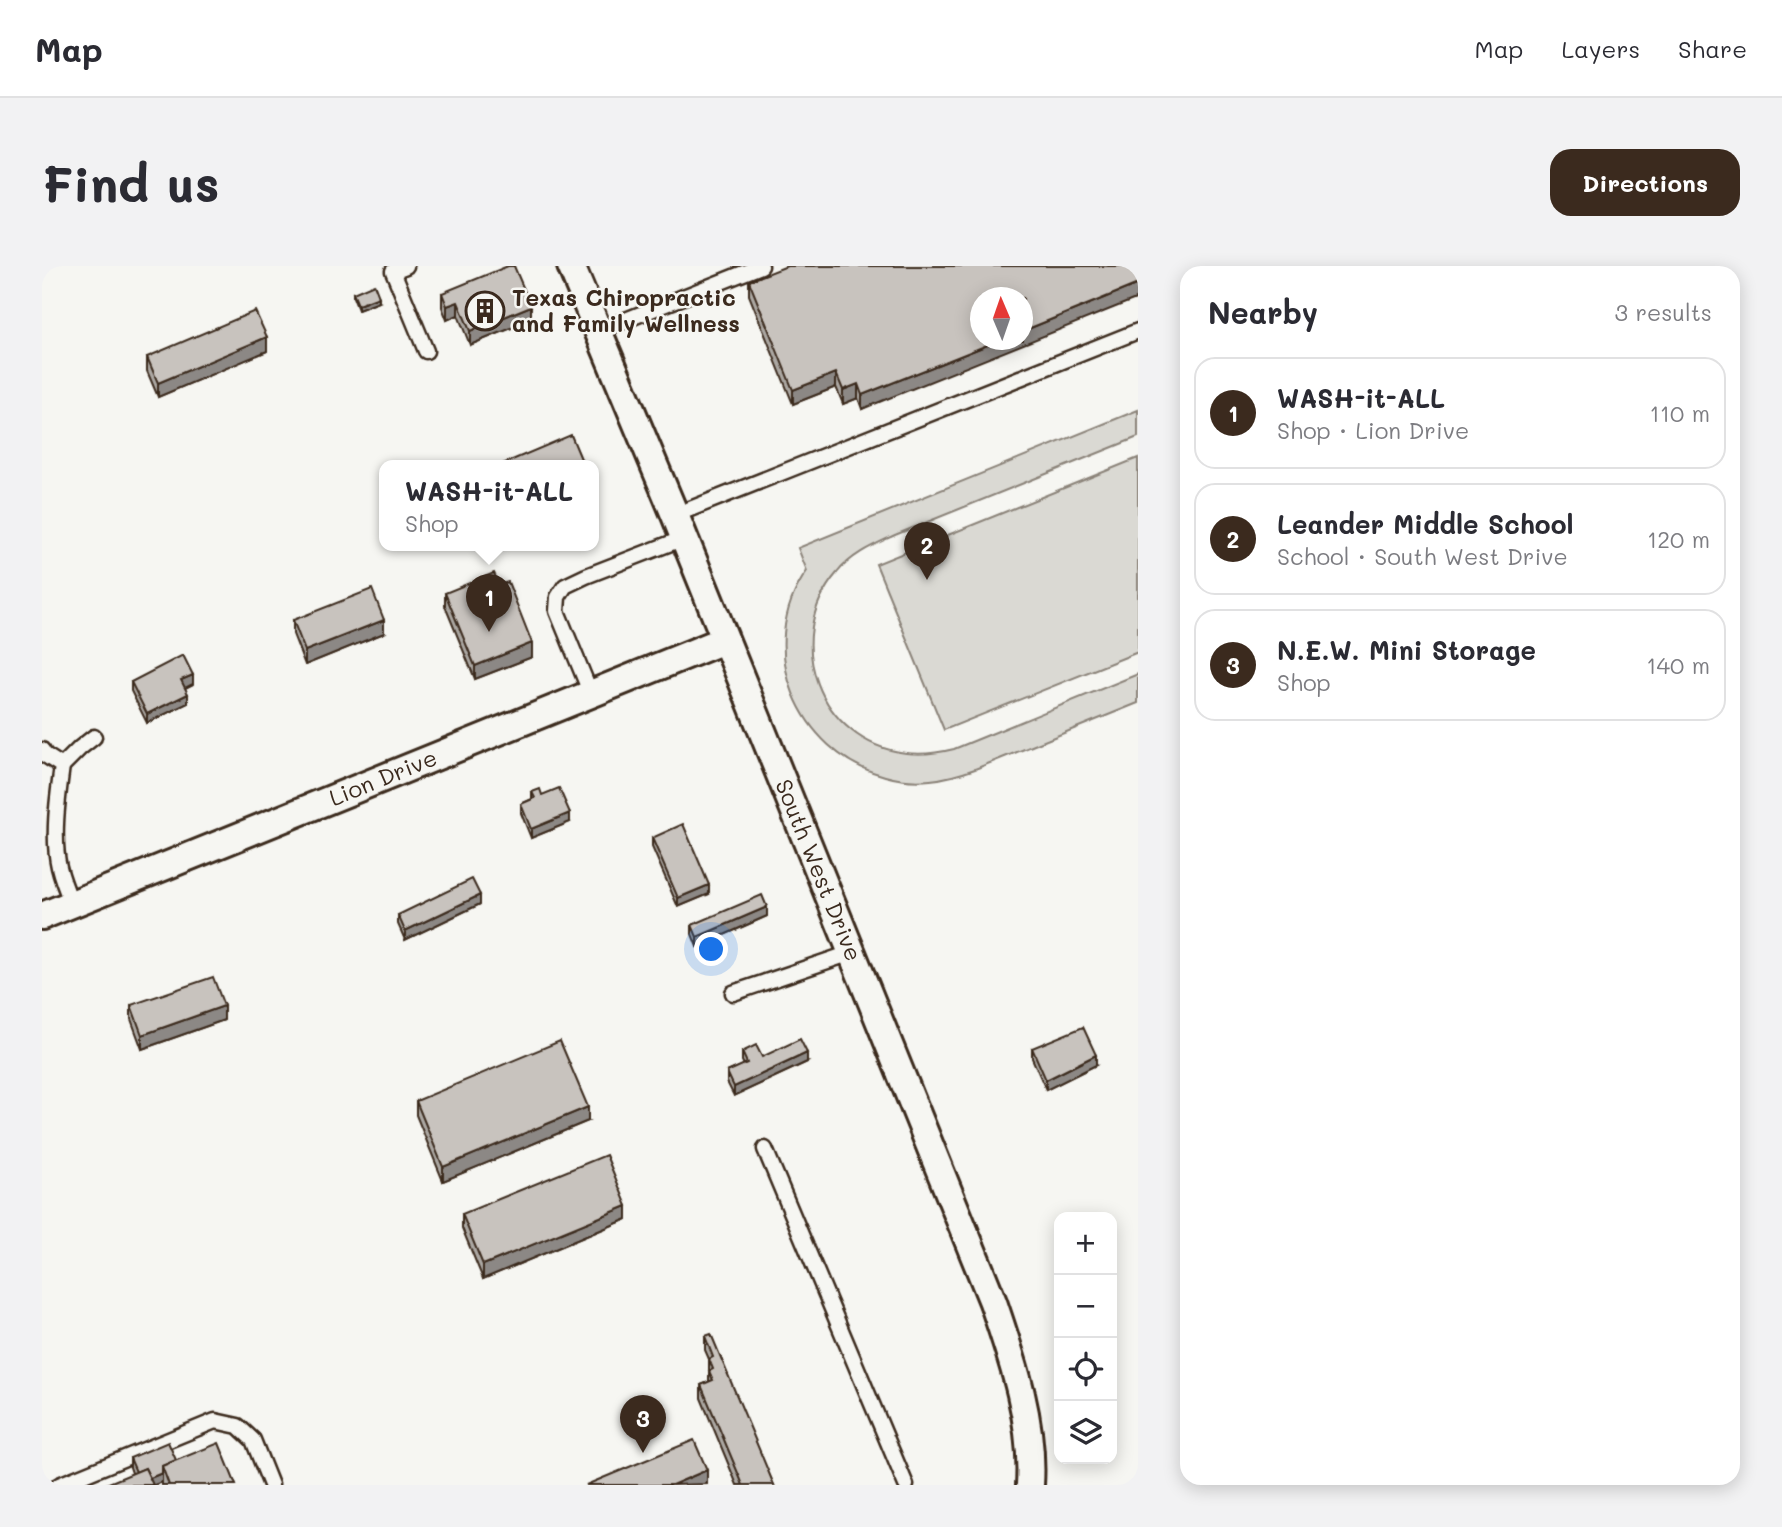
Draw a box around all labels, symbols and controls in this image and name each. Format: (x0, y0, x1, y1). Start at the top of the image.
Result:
text: Map (35, 27, 103, 70)
text: Map (1475, 33, 1523, 64)
text: Layers (1561, 33, 1640, 64)
text: Share (1678, 33, 1747, 64)
button: Directions (1550, 149, 1740, 216)
text: Find us (42, 151, 220, 214)
place label: Texas Chiropractic and Family Wellness (512, 282, 740, 338)
north arrow (970, 287, 1033, 350)
building icon: Texas Chiropractic and Family Wellness (464, 290, 506, 332)
text: Nearby (1208, 292, 1318, 332)
text: 3 results (1615, 297, 1712, 327)
text: WASH-it-ALL (1277, 381, 1445, 415)
text: 1 (1228, 398, 1238, 428)
text: 110 m (1650, 398, 1710, 428)
text: Shop · Lion Drive (1277, 415, 1469, 445)
popup (379, 460, 599, 551)
text: WASH-it-ALL (405, 474, 573, 508)
text: Leander Middle School (1277, 507, 1573, 541)
text: Shop (405, 508, 459, 538)
pin: 2 (904, 522, 950, 580)
text: 2 (1227, 524, 1239, 554)
text: 120 m (1647, 524, 1710, 554)
text: School · South West Drive (1277, 541, 1568, 571)
pin: 1 (466, 574, 512, 632)
text: N.E.W. Mini Storage (1277, 633, 1536, 667)
text: 3 (1226, 650, 1240, 680)
text: 140 m (1646, 650, 1710, 680)
text: Shop (1277, 667, 1331, 697)
street label: Lion Drive (324, 742, 441, 812)
street label: South West Drive (769, 774, 870, 965)
your location (694, 932, 728, 966)
map controls (1054, 1212, 1117, 1464)
button: + (1054, 1212, 1117, 1275)
button: − (1054, 1275, 1117, 1338)
button: locate (1054, 1338, 1117, 1401)
pin: 3 (620, 1395, 666, 1453)
button: layers (1054, 1401, 1117, 1464)

